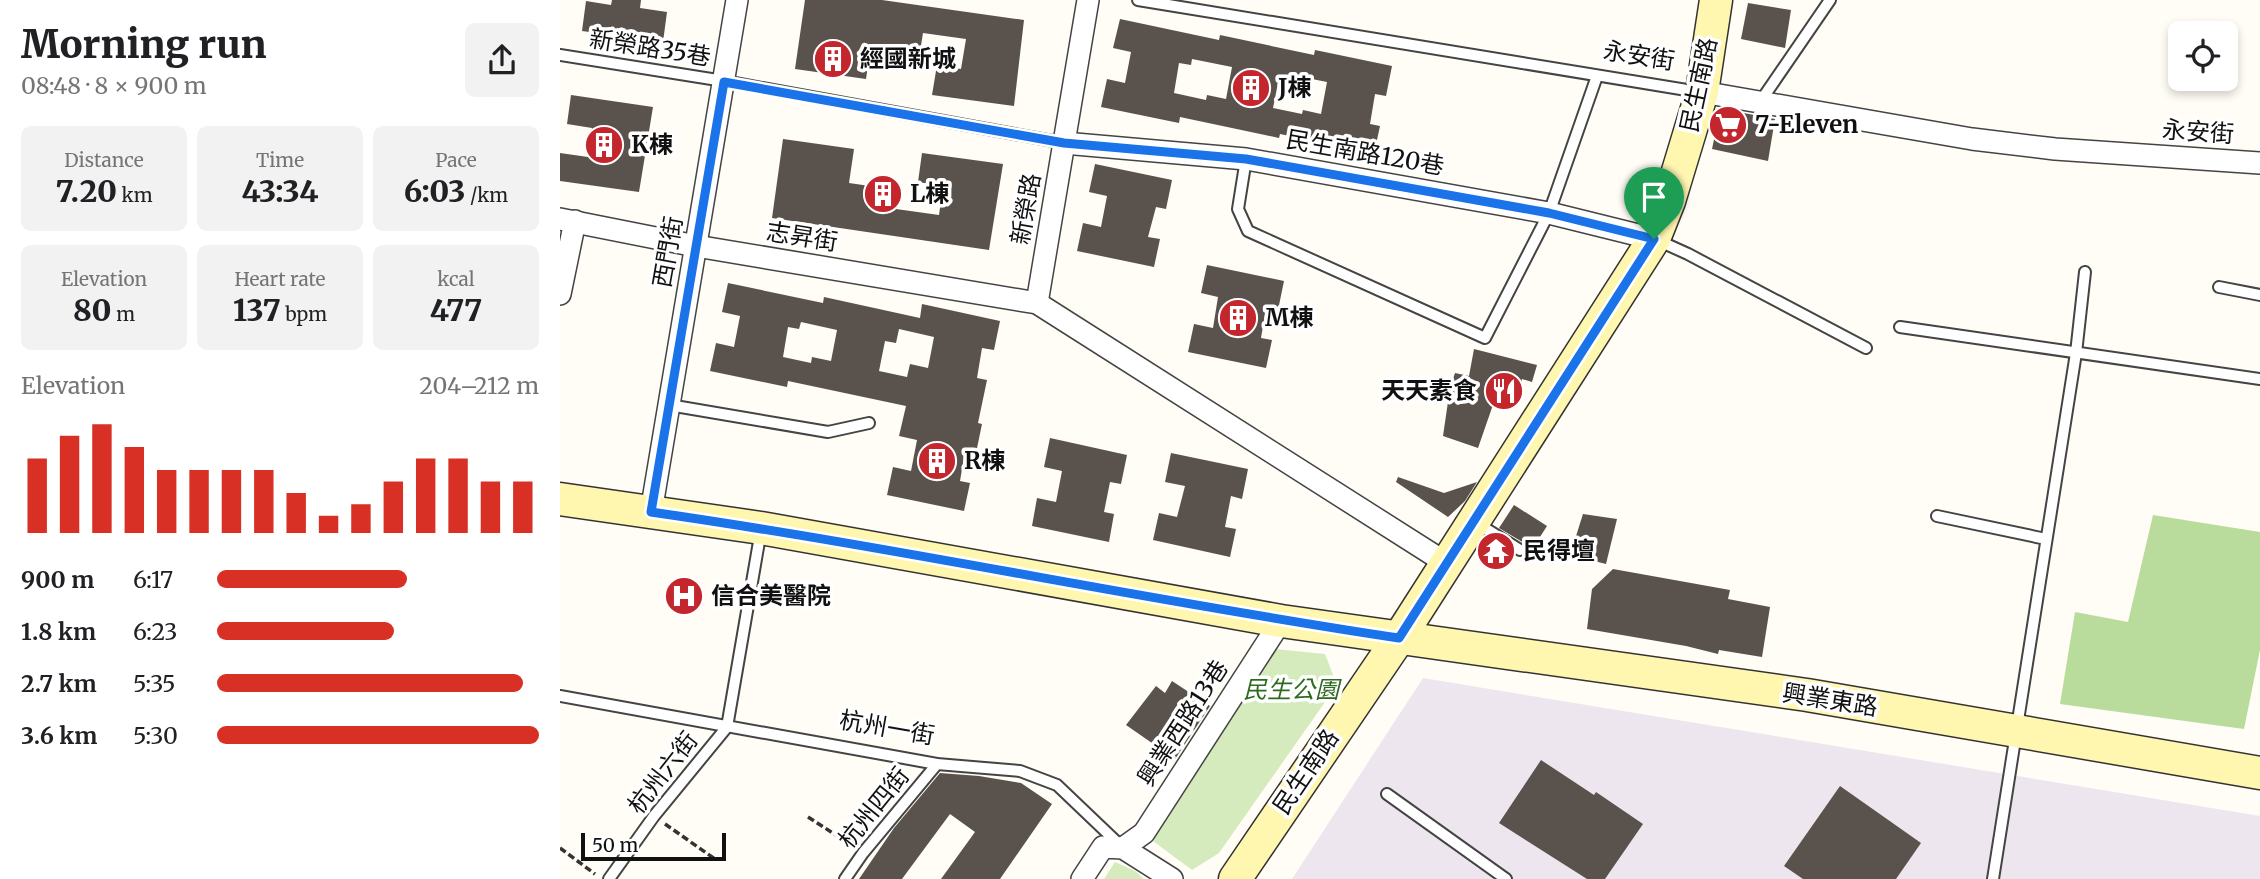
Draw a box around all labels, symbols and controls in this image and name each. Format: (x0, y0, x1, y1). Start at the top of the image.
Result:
text: Morning run (21, 21, 267, 68)
map controls (2168, 21, 2238, 91)
button: locate (2168, 21, 2238, 91)
button: share (465, 23, 539, 97)
street label: 新榮路35巷 (587, 23, 713, 72)
street label: 永安街 (1601, 35, 1677, 76)
street label: 民生南路 (1673, 35, 1724, 135)
building icon: 經國新城 (812, 38, 854, 80)
place label: 經國新城 (860, 43, 956, 74)
building icon: J棟 (1230, 67, 1272, 109)
text: 08:48 · 8 × 900 m (21, 71, 207, 100)
place label: J棟 (1277, 72, 1312, 103)
supermarket icon: 7-Eleven (1707, 104, 1749, 146)
place label: 7-Eleven (1755, 109, 1858, 140)
street label: 永安街 (2161, 114, 2235, 149)
street label: 民生南路120巷 (1284, 123, 1446, 182)
building icon: K棟 (583, 124, 625, 166)
place label: K棟 (631, 129, 673, 160)
text: Distance (64, 148, 144, 172)
text: Time (256, 148, 304, 172)
text: Pace (435, 148, 477, 172)
pin (1624, 167, 1684, 239)
street label: 新榮路 (1004, 171, 1047, 247)
text: 7.20 (55, 172, 117, 210)
text: 43:34 (241, 172, 319, 210)
text: 6:03 (404, 172, 465, 210)
building icon: L棟 (862, 173, 904, 215)
place label: L棟 (910, 178, 949, 209)
icon: arrive (1635, 178, 1673, 216)
text: km (117, 183, 153, 207)
text: /km (465, 183, 508, 207)
street label: 西門街 (646, 214, 689, 290)
street label: 志昇街 (764, 216, 840, 257)
text: Elevation (61, 267, 147, 291)
text: Heart rate (235, 267, 325, 291)
text: kcal (437, 267, 475, 291)
text: 80 (73, 291, 112, 329)
text: 137 (233, 291, 281, 329)
text: 477 (430, 291, 482, 329)
building icon: M棟 (1217, 297, 1259, 339)
text: m (112, 302, 135, 326)
text: bpm (281, 302, 327, 326)
place label: M棟 (1265, 302, 1313, 333)
restaurant icon: 天天素食 (1483, 370, 1525, 412)
text: Elevation (21, 371, 125, 400)
text: 204–212 m (419, 371, 539, 400)
place label: 天天素食 (1381, 375, 1477, 406)
building icon: R棟 (916, 440, 958, 482)
place label: R棟 (964, 445, 1005, 476)
temple icon: 民得壇 (1475, 530, 1517, 572)
place label: 民得壇 (1523, 535, 1595, 566)
text: 900 m (21, 565, 94, 594)
text: 6:17 (133, 565, 173, 594)
hospital icon: 信合美醫院 (663, 575, 705, 617)
place label: 信合美醫院 (711, 580, 831, 611)
text: 1.8 km (21, 617, 96, 646)
text: 6:23 (133, 617, 177, 646)
street label: 興業西路13巷 (1130, 654, 1235, 792)
text: 2.7 km (21, 669, 97, 698)
text: 5:35 (133, 669, 175, 698)
park label: 民生公園 (1243, 674, 1342, 705)
street label: 興業東路 (1780, 677, 1880, 722)
street label: 杭州一街 (837, 704, 937, 751)
text: 3.6 km (21, 721, 97, 750)
text: 5:30 (133, 721, 178, 750)
street label: 民生南路 (1266, 723, 1345, 820)
street label: 杭州六街 (621, 725, 704, 820)
street label: 杭州四街 (831, 761, 916, 855)
scale bar (581, 830, 726, 862)
text: 50 m (592, 833, 638, 857)

